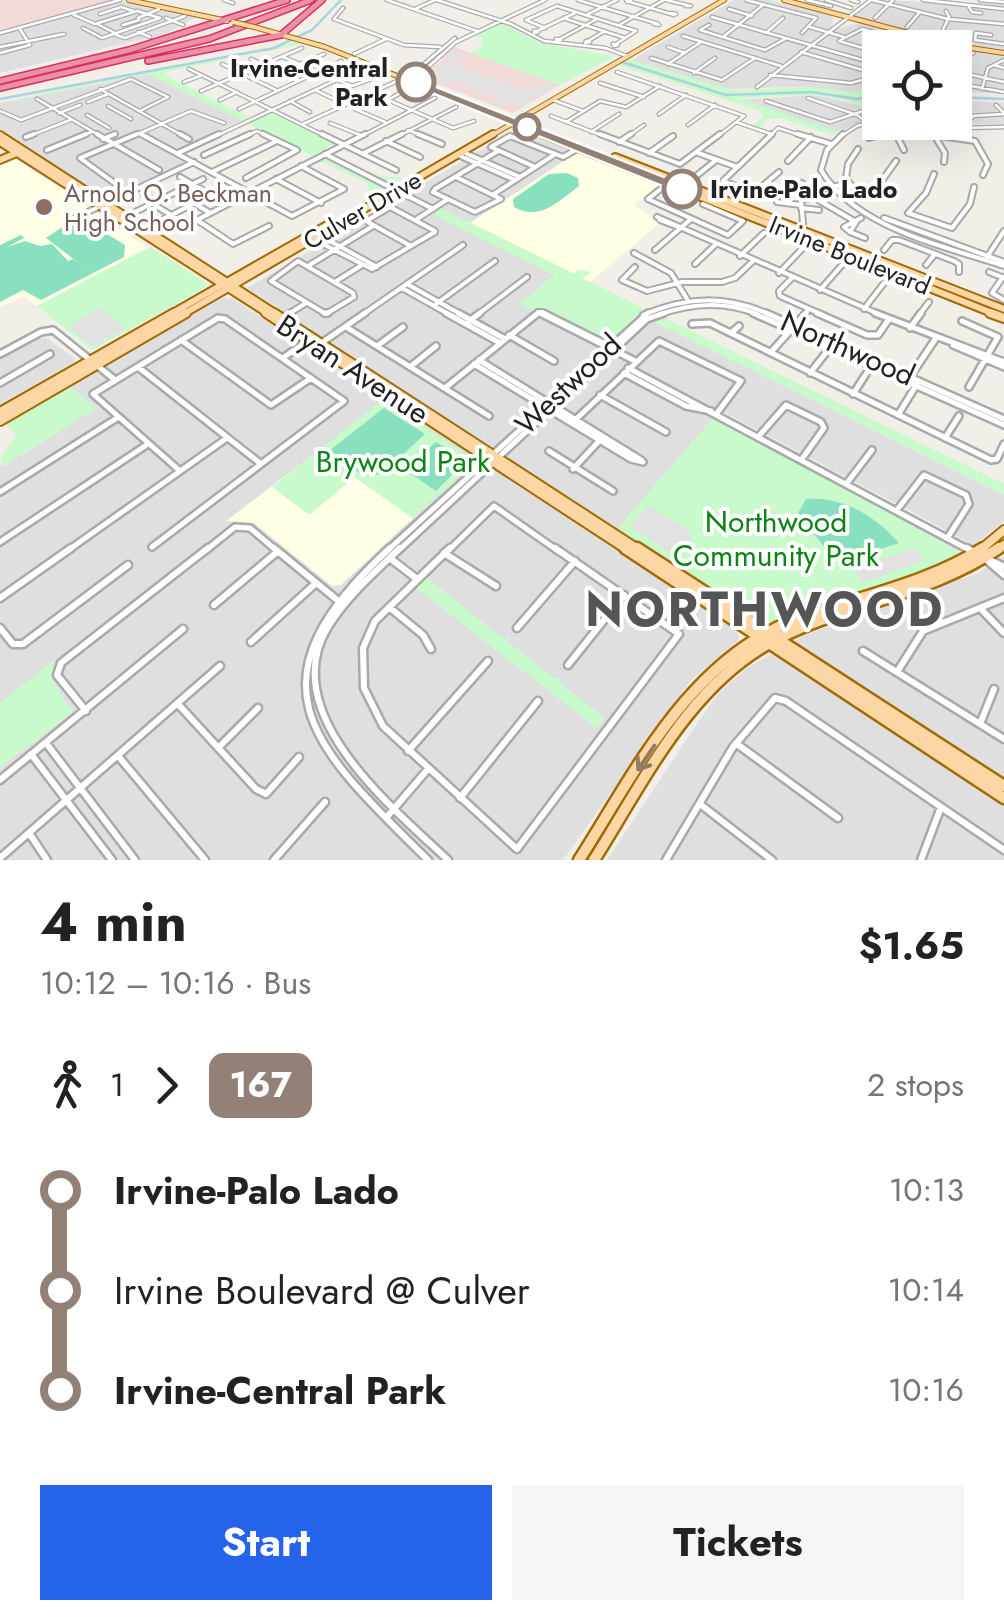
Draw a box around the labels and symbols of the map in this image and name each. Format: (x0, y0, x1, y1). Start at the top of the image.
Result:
place label: Irvine-Central Park (230, 50, 389, 115)
marker: Irvine-Central Park (397, 63, 435, 101)
unlabelled marker (514, 114, 540, 140)
street label: Culver Drive (296, 162, 428, 258)
marker: Irvine-Palo Lado (663, 170, 701, 208)
place label: Irvine-Palo Lado (710, 171, 898, 207)
place label: Arnold O. Beckman High School (64, 175, 272, 240)
marker: Arnold O. Beckman High School (33, 196, 55, 218)
street label: Irvine Boulevard (764, 206, 936, 304)
street label: Northwood (774, 299, 922, 397)
street label: Bryan Avenue (268, 304, 438, 434)
street label: Westwood (505, 323, 631, 445)
park label: Brywood Park (316, 440, 491, 483)
park label: Northwood Community Park (673, 500, 880, 577)
district label: NORTHWOOD (585, 575, 945, 644)
one-way arrow (636, 743, 657, 771)

